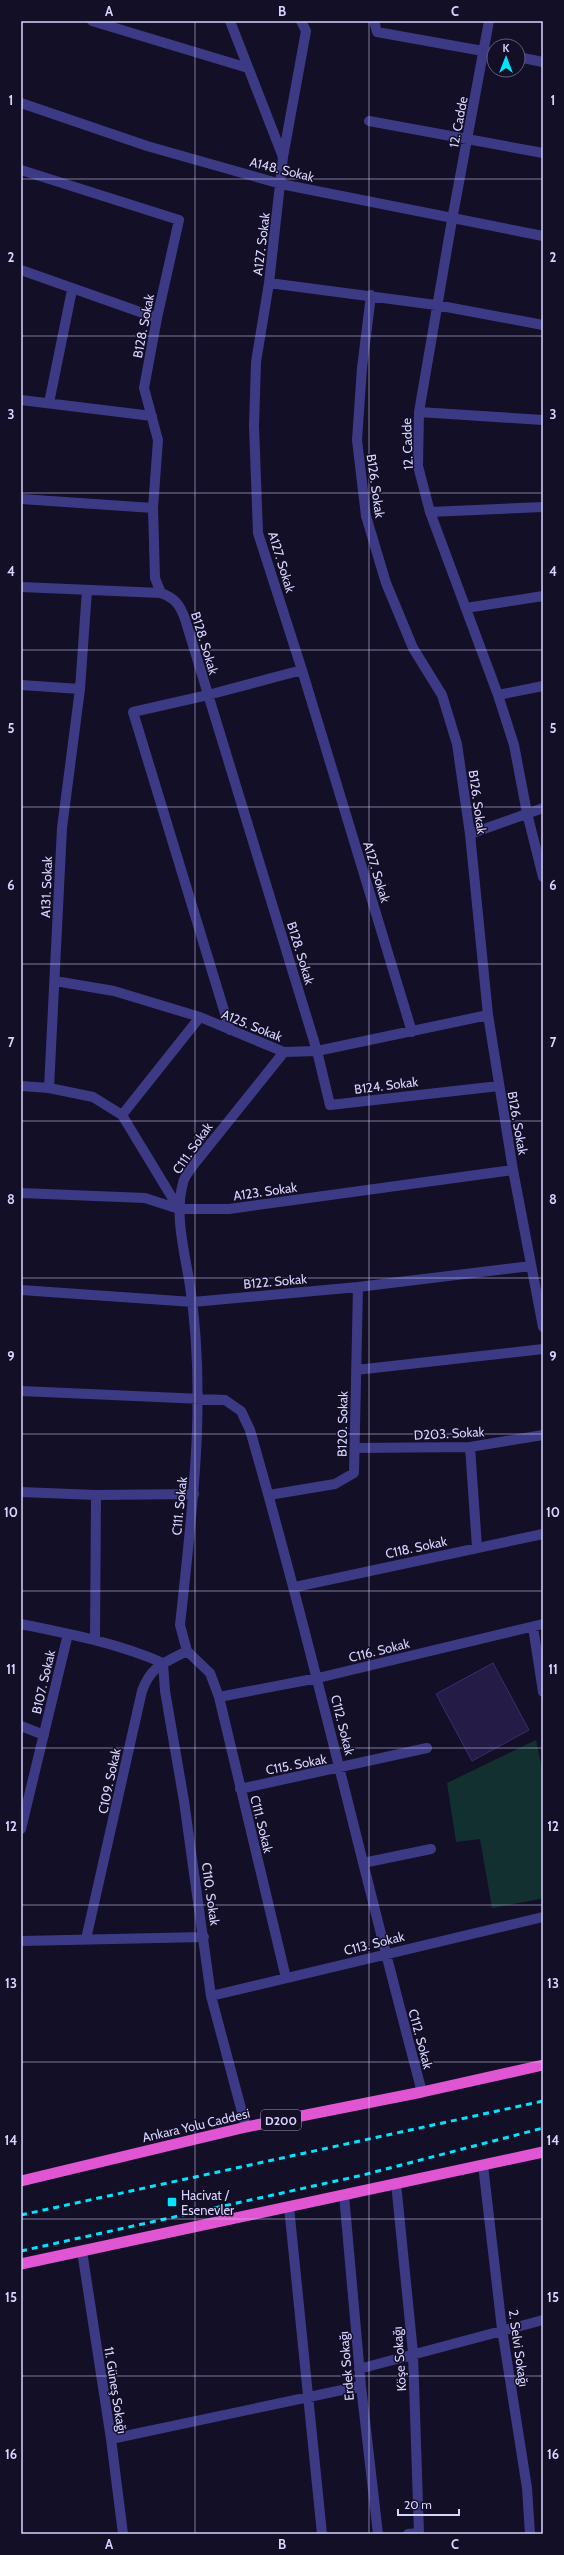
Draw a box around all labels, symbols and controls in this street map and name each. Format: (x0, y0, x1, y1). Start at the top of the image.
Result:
text: A (105, 3, 114, 19)
text: B (278, 3, 286, 19)
text: C (451, 3, 459, 19)
north arrow (486, 38, 526, 78)
text: K (503, 41, 510, 55)
text: 1 (9, 92, 13, 108)
text: 1 (551, 92, 555, 108)
street label: 12. Cadde (445, 95, 471, 149)
street label: A148. Sokak (248, 153, 316, 185)
street label: A127. Sokak (249, 212, 273, 276)
text: 2 (8, 249, 15, 265)
text: 2 (550, 249, 557, 265)
street label: B128. Sokak (129, 292, 157, 359)
text: 3 (7, 406, 15, 422)
text: 3 (549, 406, 557, 422)
street label: 12. Cadde (398, 417, 416, 470)
street label: B126. Sokak (364, 453, 388, 519)
street label: A127. Sokak (265, 530, 299, 595)
text: 4 (7, 563, 15, 579)
text: 4 (549, 563, 557, 579)
street label: B128. Sokak (188, 610, 222, 677)
text: 5 (8, 720, 15, 736)
text: 5 (550, 720, 557, 736)
street label: B126. Sokak (466, 769, 490, 835)
street label: A127. Sokak (360, 840, 394, 905)
street label: A131. Sokak (37, 856, 55, 918)
text: 6 (7, 877, 15, 893)
text: 6 (549, 877, 557, 893)
street label: B128. Sokak (284, 920, 318, 987)
street label: A125. Sokak (219, 1006, 285, 1044)
text: 7 (8, 1034, 15, 1050)
text: 7 (550, 1034, 557, 1050)
street label: B124. Sokak (353, 1073, 419, 1097)
street label: B126. Sokak (505, 1090, 531, 1156)
street label: C111. Sokak (169, 1119, 216, 1177)
street label: A123. Sokak (232, 1179, 298, 1203)
text: 8 (7, 1191, 15, 1207)
text: 8 (549, 1191, 557, 1207)
street label: B122. Sokak (243, 1270, 308, 1292)
text: 9 (7, 1348, 15, 1364)
text: 9 (549, 1348, 557, 1364)
street label: B120. Sokak (333, 1391, 351, 1457)
street label: D203. Sokak (413, 1423, 485, 1443)
street label: C111. Sokak (168, 1476, 190, 1536)
text: 10 (4, 1504, 18, 1520)
text: 10 (546, 1504, 560, 1520)
street label: C118. Sokak (384, 1533, 448, 1561)
street label: C116. Sokak (347, 1635, 411, 1665)
street label: B107. Sokak (28, 1648, 58, 1716)
text: 11 (6, 1661, 16, 1677)
text: 11 (548, 1661, 558, 1677)
street label: C112. Sokak (328, 1693, 358, 1757)
street label: C109. Sokak (94, 1747, 124, 1815)
street label: C115. Sokak (264, 1750, 328, 1778)
street label: C111. Sokak (247, 1793, 277, 1855)
text: 12 (5, 1818, 17, 1834)
text: 12 (547, 1818, 559, 1834)
street label: C110. Sokak (199, 1861, 223, 1927)
street label: C113. Sokak (342, 1928, 406, 1958)
text: 13 (5, 1975, 17, 1991)
text: 13 (547, 1975, 559, 1991)
street label: C112. Sokak (405, 2007, 437, 2071)
street label: Ankara Yolu Caddesi (141, 2105, 251, 2145)
road number: D200 (261, 2110, 301, 2130)
text: 14 (5, 2132, 17, 2148)
text: 14 (547, 2132, 559, 2148)
place label: Hacivat / Esenevler (181, 2187, 235, 2218)
marker: Hacivat / Esenevler (166, 2196, 178, 2208)
text: 15 (5, 2289, 17, 2305)
text: 15 (547, 2289, 559, 2305)
street label: 2. Selvi Sokağı (506, 2308, 532, 2388)
street label: Köşe Sokağı (389, 2326, 409, 2392)
street label: Erdek Sokağı (335, 2331, 357, 2401)
street label: 11. Güneş Sokağı (101, 2345, 131, 2435)
text: 16 (5, 2446, 17, 2462)
text: 16 (547, 2446, 559, 2462)
scale bar (398, 2491, 459, 2517)
text: 20 m (404, 2497, 432, 2512)
text: A (105, 2536, 114, 2552)
text: B (278, 2536, 286, 2552)
text: C (451, 2536, 459, 2552)

